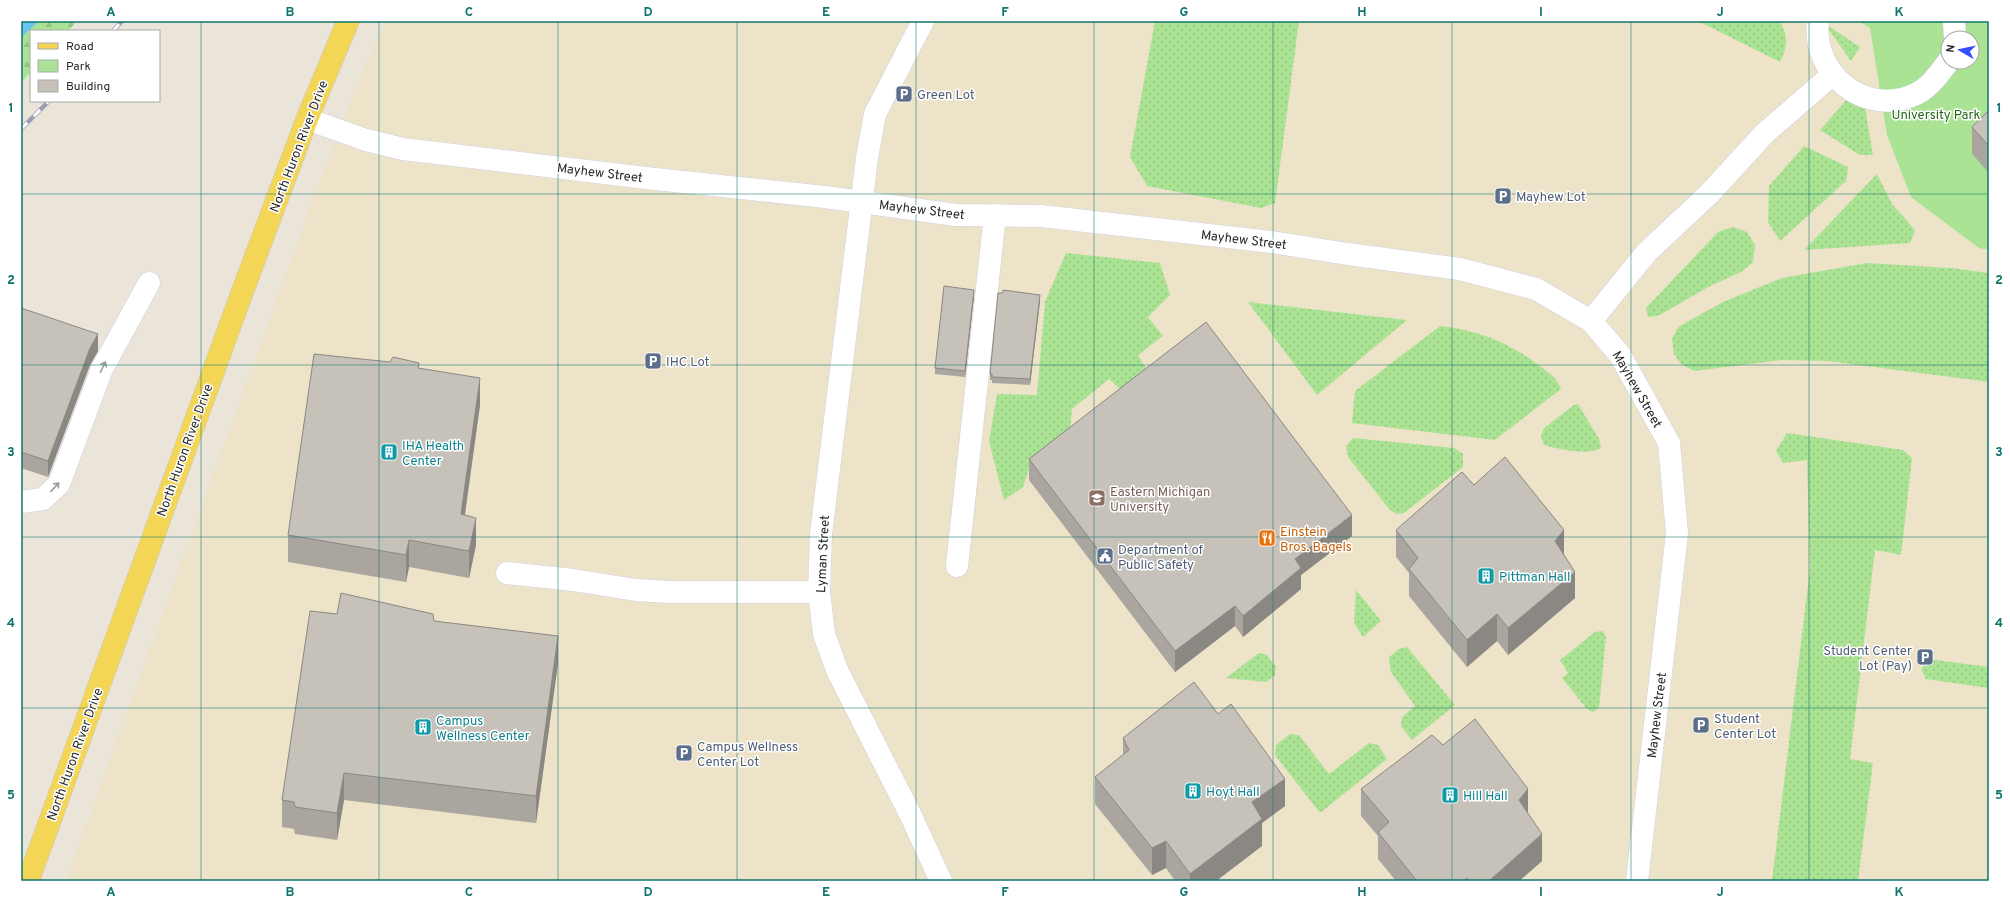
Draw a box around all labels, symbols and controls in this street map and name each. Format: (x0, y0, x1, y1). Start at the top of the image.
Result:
text: A (106, 5, 116, 21)
text: B (286, 5, 295, 21)
text: C (465, 5, 473, 21)
text: D (643, 5, 653, 21)
text: E (822, 5, 830, 21)
text: F (1001, 5, 1009, 21)
text: G (1180, 5, 1189, 21)
text: H (1357, 5, 1367, 21)
text: I (1539, 5, 1543, 21)
text: J (1716, 5, 1724, 21)
text: K (1894, 5, 1904, 21)
legend (30, 30, 160, 102)
north arrow (1940, 30, 1980, 70)
text: Road (66, 39, 94, 55)
text: N (1944, 44, 1959, 54)
text: Park (66, 59, 91, 75)
street label: North Huron River Drive (267, 78, 332, 215)
text: Building (66, 79, 110, 95)
parking icon: Green Lot (894, 84, 914, 104)
place label: Green Lot (917, 88, 975, 104)
text: 1 (8, 101, 14, 117)
text: 1 (1996, 101, 2002, 117)
park label: University Park (1891, 108, 1981, 124)
street label: Mayhew Street (556, 161, 644, 187)
parking icon: Mayhew Lot (1493, 186, 1513, 206)
place label: Mayhew Lot (1516, 190, 1586, 206)
street label: Mayhew Street (878, 198, 966, 224)
street label: Mayhew Street (1200, 228, 1288, 254)
text: 2 (7, 273, 15, 289)
text: 2 (1995, 273, 2003, 289)
street label: Mayhew Street (1608, 349, 1665, 431)
parking icon: IHC Lot (643, 351, 663, 371)
place label: IHC Lot (666, 355, 710, 371)
one-way arrow (100, 361, 107, 373)
street label: North Huron River Drive (154, 382, 217, 519)
place label: IHA Health Center (402, 439, 464, 470)
building icon: IHA Health Center (379, 442, 399, 462)
text: 3 (7, 445, 15, 461)
text: 3 (1995, 445, 2003, 461)
one-way arrow (50, 482, 60, 492)
place label: Eastern Michigan University (1110, 485, 1210, 516)
school or university icon: Eastern Michigan University (1087, 488, 1107, 508)
street label: Lyman Street (814, 515, 834, 593)
place label: Einstein Bros. Bagels (1280, 525, 1352, 556)
restaurant icon: Einstein Bros. Bagels (1257, 528, 1277, 548)
place label: Department of Public Safety (1118, 543, 1204, 574)
public building icon: Department of Public Safety (1095, 546, 1115, 566)
building icon: Pittman Hall (1476, 566, 1496, 586)
place label: Pittman Hall (1499, 570, 1570, 586)
text: 4 (7, 616, 15, 632)
text: 4 (1995, 616, 2003, 632)
place label: Student Center Lot (Pay) (1823, 644, 1912, 675)
parking icon: Student Center Lot (Pay) (1915, 647, 1935, 667)
street label: Mayhew Street (1645, 671, 1671, 759)
street label: North Huron River Drive (44, 686, 107, 823)
place label: Student Center Lot (1714, 712, 1776, 743)
place label: Campus Wellness Center (436, 714, 530, 745)
parking icon: Student Center Lot (1691, 715, 1711, 735)
building icon: Campus Wellness Center (413, 717, 433, 737)
place label: Campus Wellness Center Lot (697, 740, 798, 771)
parking icon: Campus Wellness Center Lot (674, 743, 694, 763)
building icon: Hoyt Hall (1183, 781, 1203, 801)
place label: Hoyt Hall (1206, 785, 1260, 801)
building icon: Hill Hall (1440, 785, 1460, 805)
text: 5 (7, 788, 15, 804)
text: 5 (1995, 788, 2003, 804)
place label: Hill Hall (1463, 789, 1508, 805)
text: A (106, 885, 116, 901)
text: B (286, 885, 295, 901)
text: C (465, 885, 473, 901)
text: D (643, 885, 653, 901)
text: E (822, 885, 830, 901)
text: F (1001, 885, 1009, 901)
text: G (1180, 885, 1189, 901)
text: H (1357, 885, 1367, 901)
text: I (1539, 885, 1543, 901)
text: J (1716, 885, 1724, 901)
text: K (1894, 885, 1904, 901)

